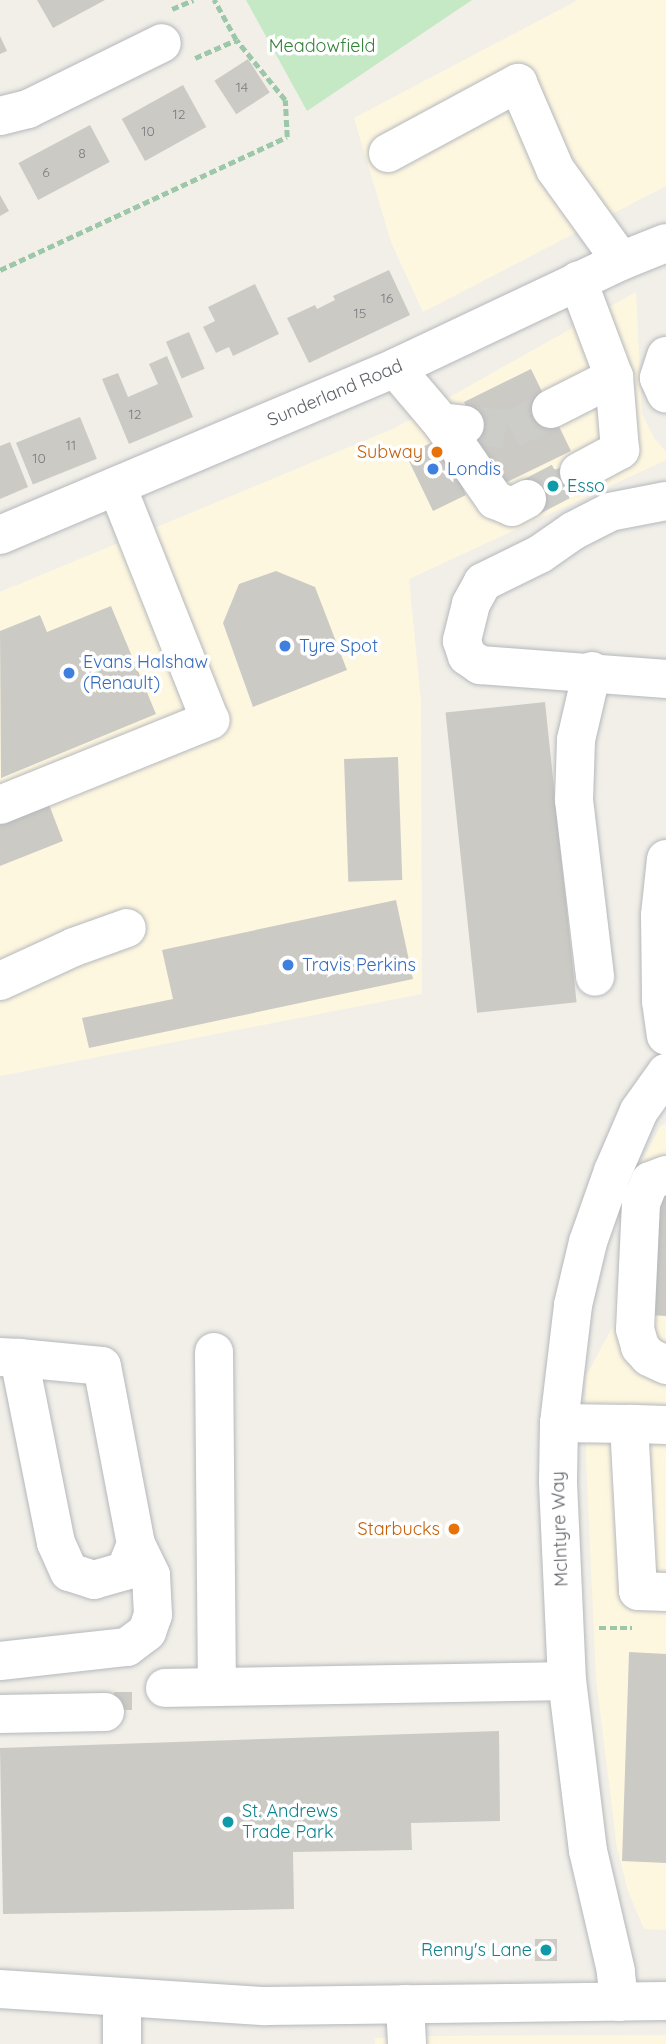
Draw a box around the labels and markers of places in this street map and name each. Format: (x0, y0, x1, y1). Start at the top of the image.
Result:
place label: Subway (357, 441, 423, 463)
marker: Subway (429, 444, 445, 460)
place label: Londis (447, 458, 501, 480)
marker: Londis (425, 461, 441, 477)
place label: Esso (567, 475, 605, 497)
marker: Esso (545, 478, 561, 494)
place label: Tyre Spot (299, 635, 378, 657)
marker: Tyre Spot (277, 638, 293, 654)
place label: Evans Halshaw (Renault) (83, 652, 208, 694)
marker: Evans Halshaw (Renault) (61, 665, 77, 681)
place label: Travis Perkins (302, 954, 416, 976)
marker: Travis Perkins (280, 957, 296, 973)
place label: Starbucks (357, 1518, 440, 1540)
marker: Starbucks (446, 1521, 462, 1537)
place label: St. Andrews Trade Park (242, 1801, 338, 1843)
marker: St. Andrews Trade Park (220, 1814, 236, 1830)
place label: Renny's Lane (421, 1939, 532, 1961)
marker: Renny's Lane (538, 1942, 554, 1958)

